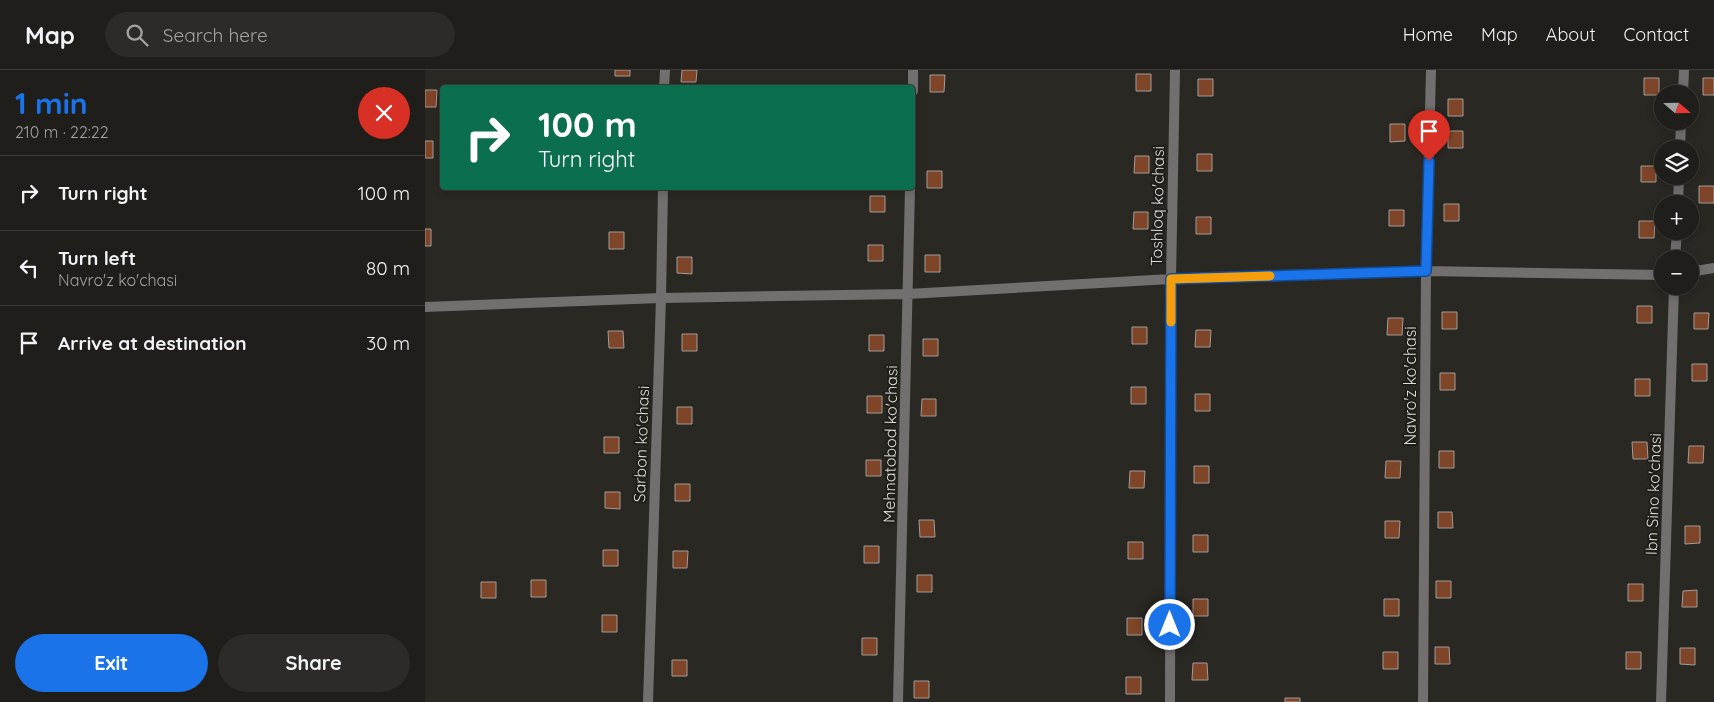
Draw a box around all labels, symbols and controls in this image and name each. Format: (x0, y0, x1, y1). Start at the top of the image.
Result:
search box (105, 12, 455, 57)
text: Map (25, 20, 75, 50)
icon: search (123, 21, 151, 49)
text: Search here (163, 23, 268, 47)
text: Home (1403, 23, 1453, 46)
text: Map (1481, 23, 1518, 46)
text: About (1546, 23, 1596, 46)
text: Contact (1624, 23, 1689, 46)
text: 1 min (15, 84, 88, 122)
north arrow (1654, 85, 1699, 130)
map controls (1654, 85, 1699, 295)
button: close (358, 87, 410, 139)
text: 100 m (538, 102, 637, 146)
icon: right (455, 105, 520, 170)
pin (1408, 110, 1450, 161)
icon: arrive (1415, 117, 1443, 145)
text: 210 m · 22:22 (15, 122, 109, 142)
button: layers (1654, 140, 1699, 185)
text: Turn right (538, 145, 635, 173)
street label: Toshloq ko'chasi (1146, 146, 1168, 266)
icon: right (15, 179, 43, 207)
text: Turn right (58, 181, 147, 205)
text: 100 m (358, 181, 410, 205)
button: + (1654, 195, 1699, 240)
text: Turn left (58, 246, 136, 270)
button: − (1654, 250, 1699, 295)
icon: left (15, 254, 43, 282)
text: 80 m (366, 256, 410, 280)
text: Navro'z ko'chasi (58, 270, 177, 290)
street label: Navro'z ko'chasi (1400, 326, 1420, 446)
icon: arrive (15, 329, 43, 357)
text: Arrive at destination (58, 331, 247, 355)
text: 30 m (366, 331, 410, 355)
street label: Mehnatobod ko'chasi (879, 365, 901, 523)
street label: Sarbon ko'chasi (629, 385, 653, 503)
street label: Ibn Sino ko'chasi (1641, 433, 1665, 555)
position arrow (1143, 598, 1195, 650)
button: Exit (15, 634, 208, 692)
button: Share (218, 634, 410, 692)

